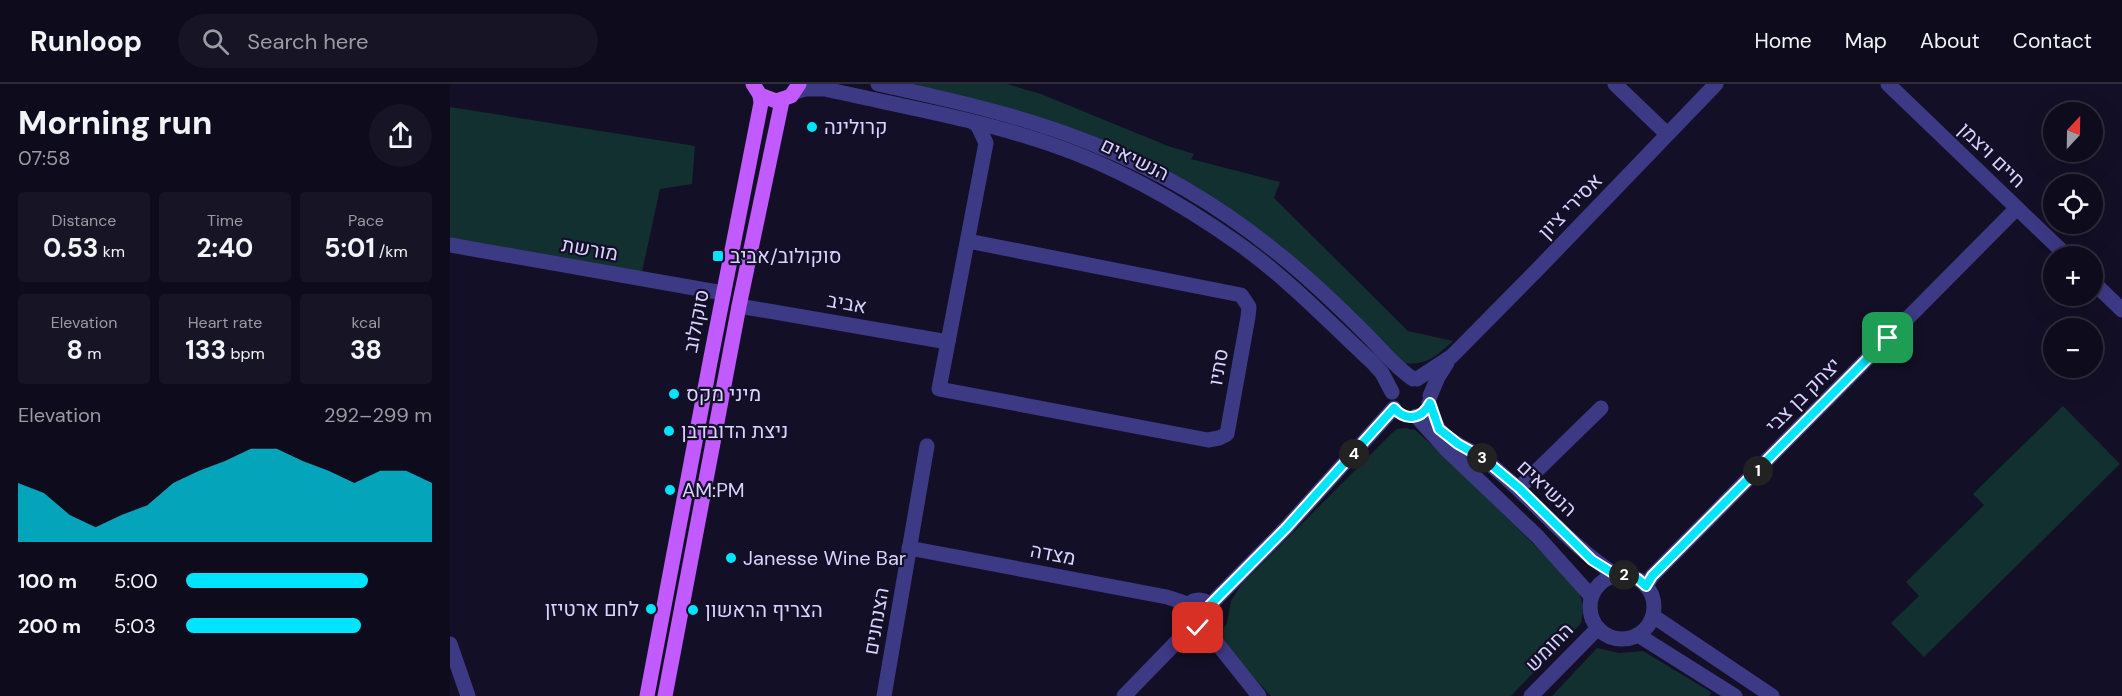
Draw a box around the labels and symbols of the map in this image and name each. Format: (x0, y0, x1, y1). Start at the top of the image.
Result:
north arrow (2043, 102, 2103, 162)
place label: קרולינה (824, 114, 887, 140)
street label: חיים ויצמן (1953, 117, 2031, 193)
marker: קרולינה (805, 120, 819, 134)
street label: הנשיאים (1097, 131, 1173, 187)
street label: אסירי ציון (1532, 168, 1608, 244)
street label: מורשת (560, 231, 620, 267)
place label: סוקולוב/אביב (730, 243, 841, 269)
marker: סוקולוב/אביב (711, 249, 725, 263)
street label: סוקולוב (677, 287, 715, 355)
street label: אביב (825, 287, 869, 319)
pin (1862, 312, 1913, 363)
street label: סתיו (1202, 346, 1234, 388)
street label: יצחק בן צבי (1760, 352, 1846, 438)
place label: מיני מקס (686, 381, 761, 407)
marker: מיני מקס (667, 387, 681, 401)
place label: ניצת הדובדבן (681, 418, 788, 444)
marker: ניצת הדובדבן (662, 424, 676, 438)
pin: 4 (1339, 439, 1369, 469)
pin: 3 (1467, 443, 1497, 473)
street label: הנשיאים (1512, 454, 1582, 522)
pin: 1 (1743, 456, 1773, 486)
place label: AM:PM (682, 477, 745, 503)
marker: AM:PM (663, 483, 677, 497)
street label: מצדה (1028, 537, 1078, 571)
place label: Janesse Wine Bar (743, 545, 906, 571)
marker: Janesse Wine Bar (724, 551, 738, 565)
pin: 2 (1609, 560, 1639, 590)
street label: הצנחנים (857, 585, 895, 657)
place label: לחם ארטיזן (545, 596, 639, 622)
place label: הצריף הראשון (705, 597, 823, 623)
marker: לחם ארטיזן (644, 602, 658, 616)
pin (1172, 602, 1223, 653)
marker: הצריף הראשון (686, 603, 700, 617)
street label: החומש (1519, 617, 1579, 677)

